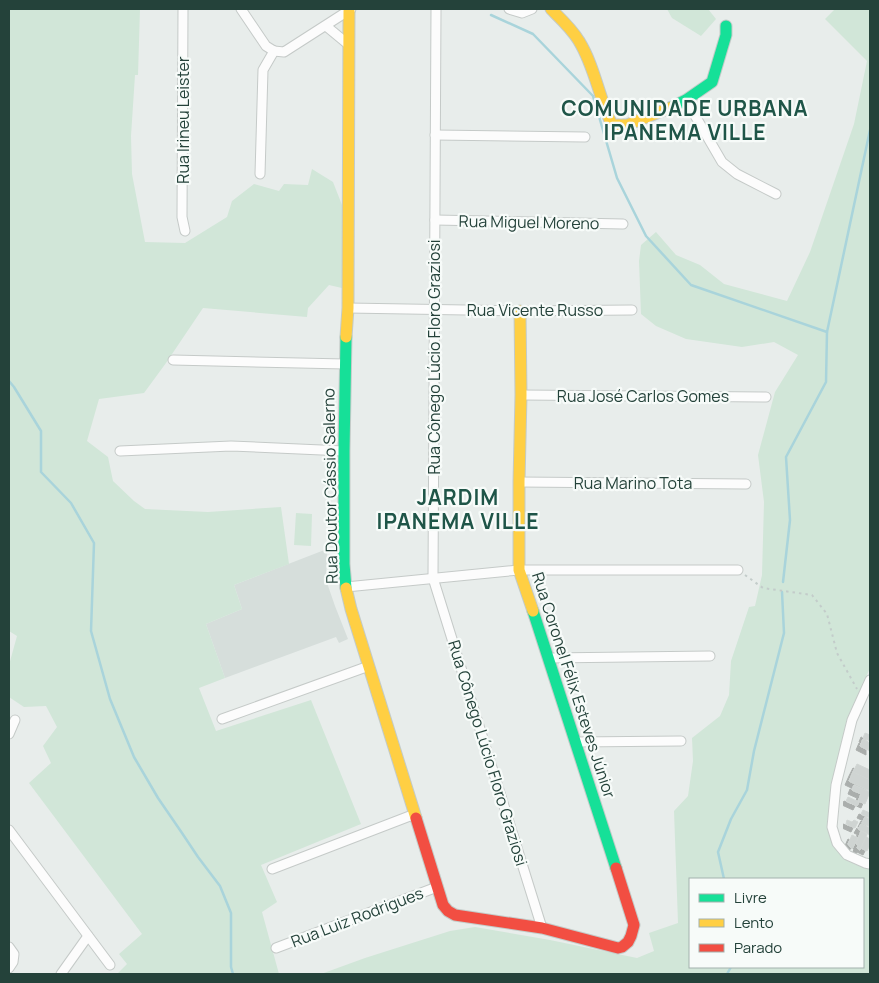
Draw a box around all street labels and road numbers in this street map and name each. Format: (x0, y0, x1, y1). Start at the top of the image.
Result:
street label: Rua Irineu Leister (172, 56, 194, 184)
street label: Rua Miguel Moreno (458, 210, 600, 234)
street label: Rua Cônego Lúcio Floro Graziosi (423, 239, 445, 475)
street label: Rua Vicente Russo (467, 299, 603, 321)
street label: Rua José Carlos Gomes (557, 385, 729, 407)
street label: Rua Doutor Cássio Salerno (317, 388, 343, 584)
street label: Rua Marino Tota (574, 472, 692, 494)
street label: Rua Coronel Félix Esteves Júnior (527, 569, 621, 801)
street label: Rua Cônego Lúcio Floro Graziosi (443, 637, 533, 869)
street label: Rua Luiz Rodrigues (288, 882, 426, 952)

